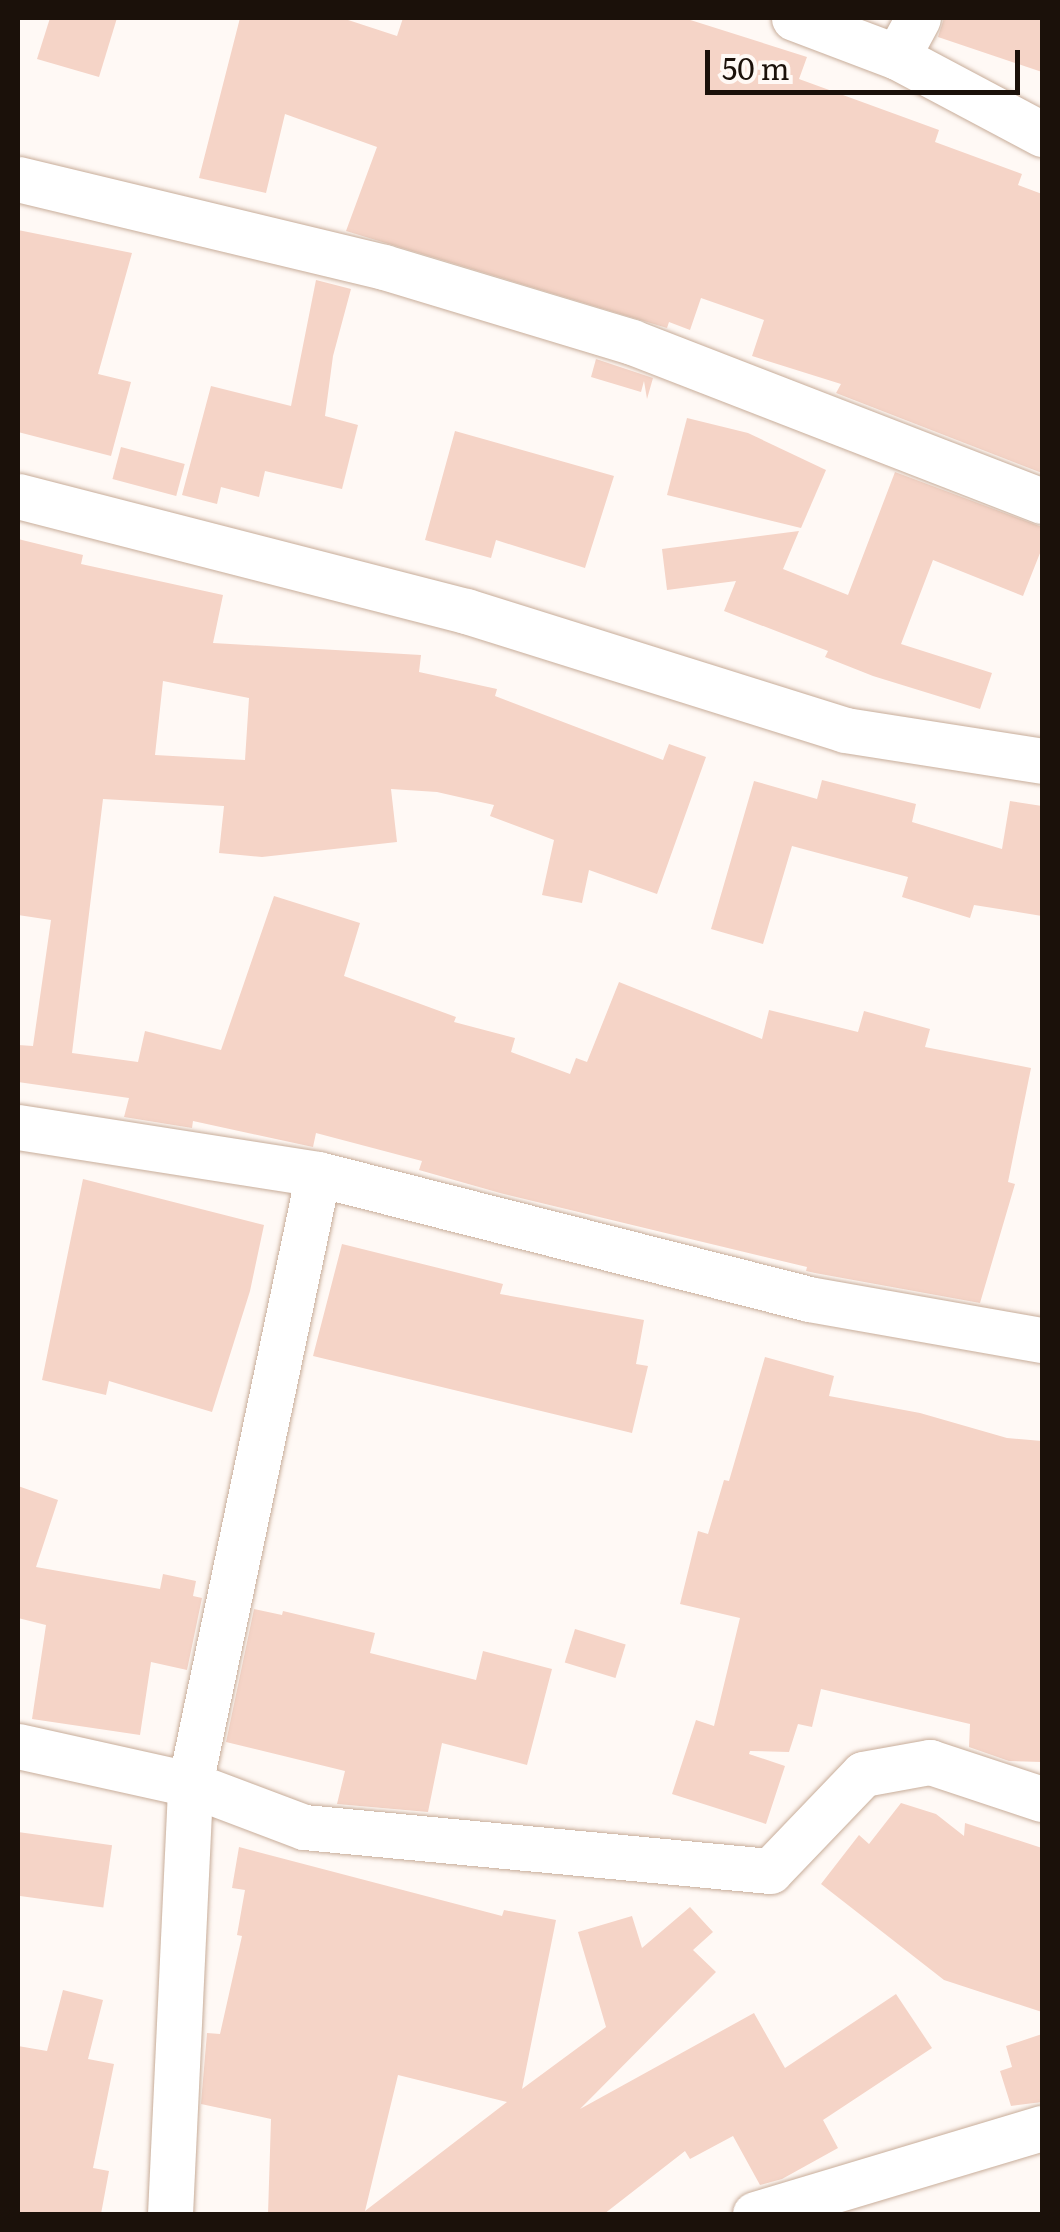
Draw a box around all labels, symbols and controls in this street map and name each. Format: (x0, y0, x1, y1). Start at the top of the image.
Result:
scale bar (710, 30, 1025, 92)
text: 50 m (722, 45, 790, 89)

